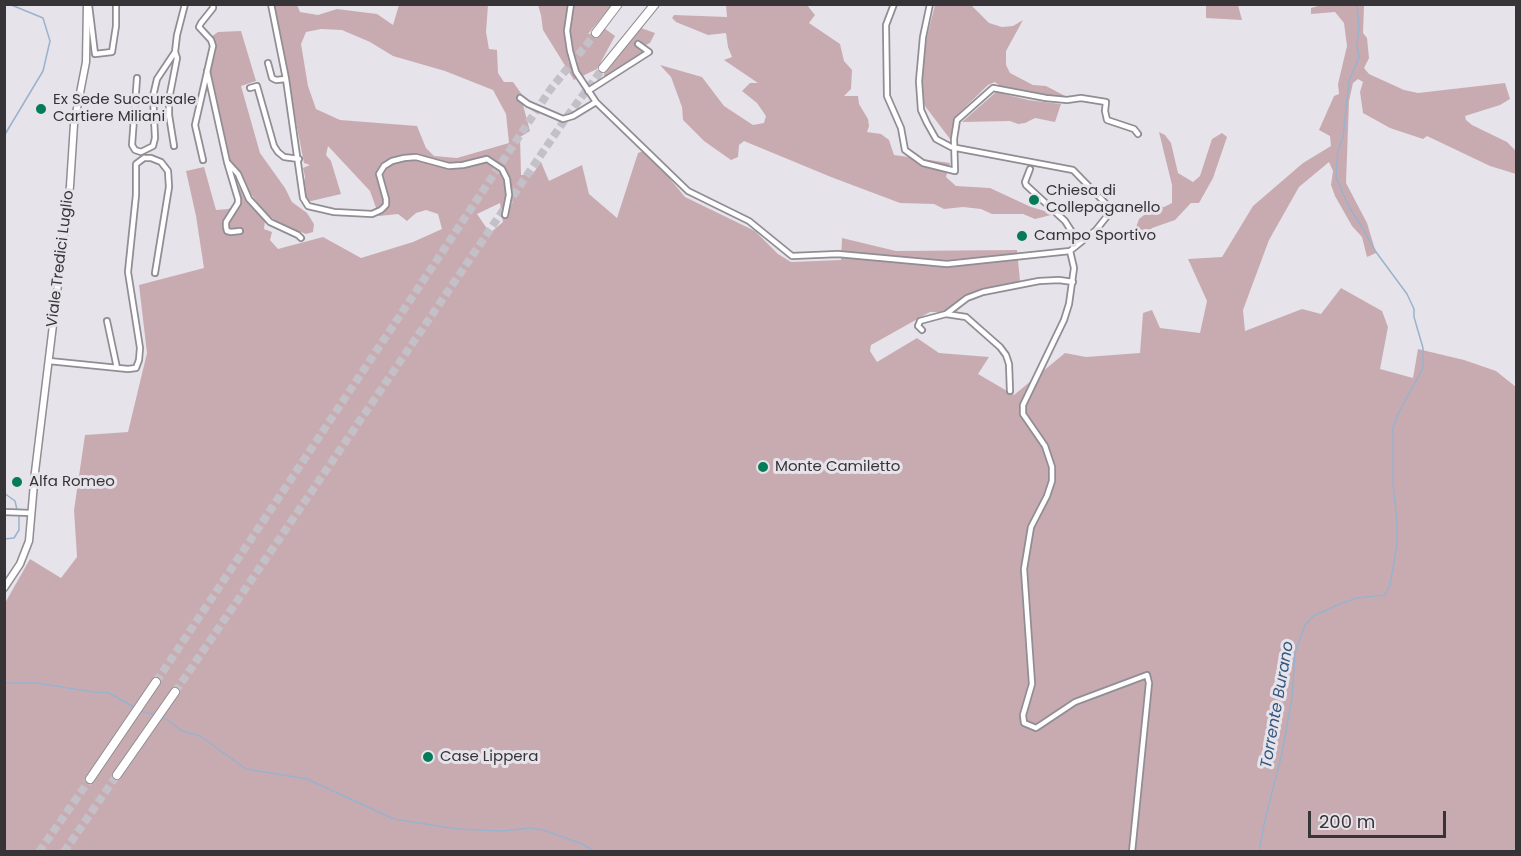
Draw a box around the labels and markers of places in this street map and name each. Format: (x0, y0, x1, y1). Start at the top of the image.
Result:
place label: Ex Sede Succursale Cartiere Miliani (53, 91, 196, 126)
marker: Ex Sede Succursale Cartiere Miliani (34, 102, 48, 116)
place label: Chiesa di Collepaganello (1046, 182, 1160, 217)
marker: Chiesa di Collepaganello (1027, 193, 1041, 207)
place label: Campo Sportivo (1034, 227, 1156, 245)
marker: Campo Sportivo (1015, 229, 1029, 243)
place label: Monte Camiletto (775, 458, 900, 476)
marker: Monte Camiletto (756, 460, 770, 474)
place label: Alfa Romeo (29, 473, 115, 491)
marker: Alfa Romeo (10, 475, 24, 489)
place label: Case Lippera (440, 748, 538, 766)
marker: Case Lippera (421, 750, 435, 764)

